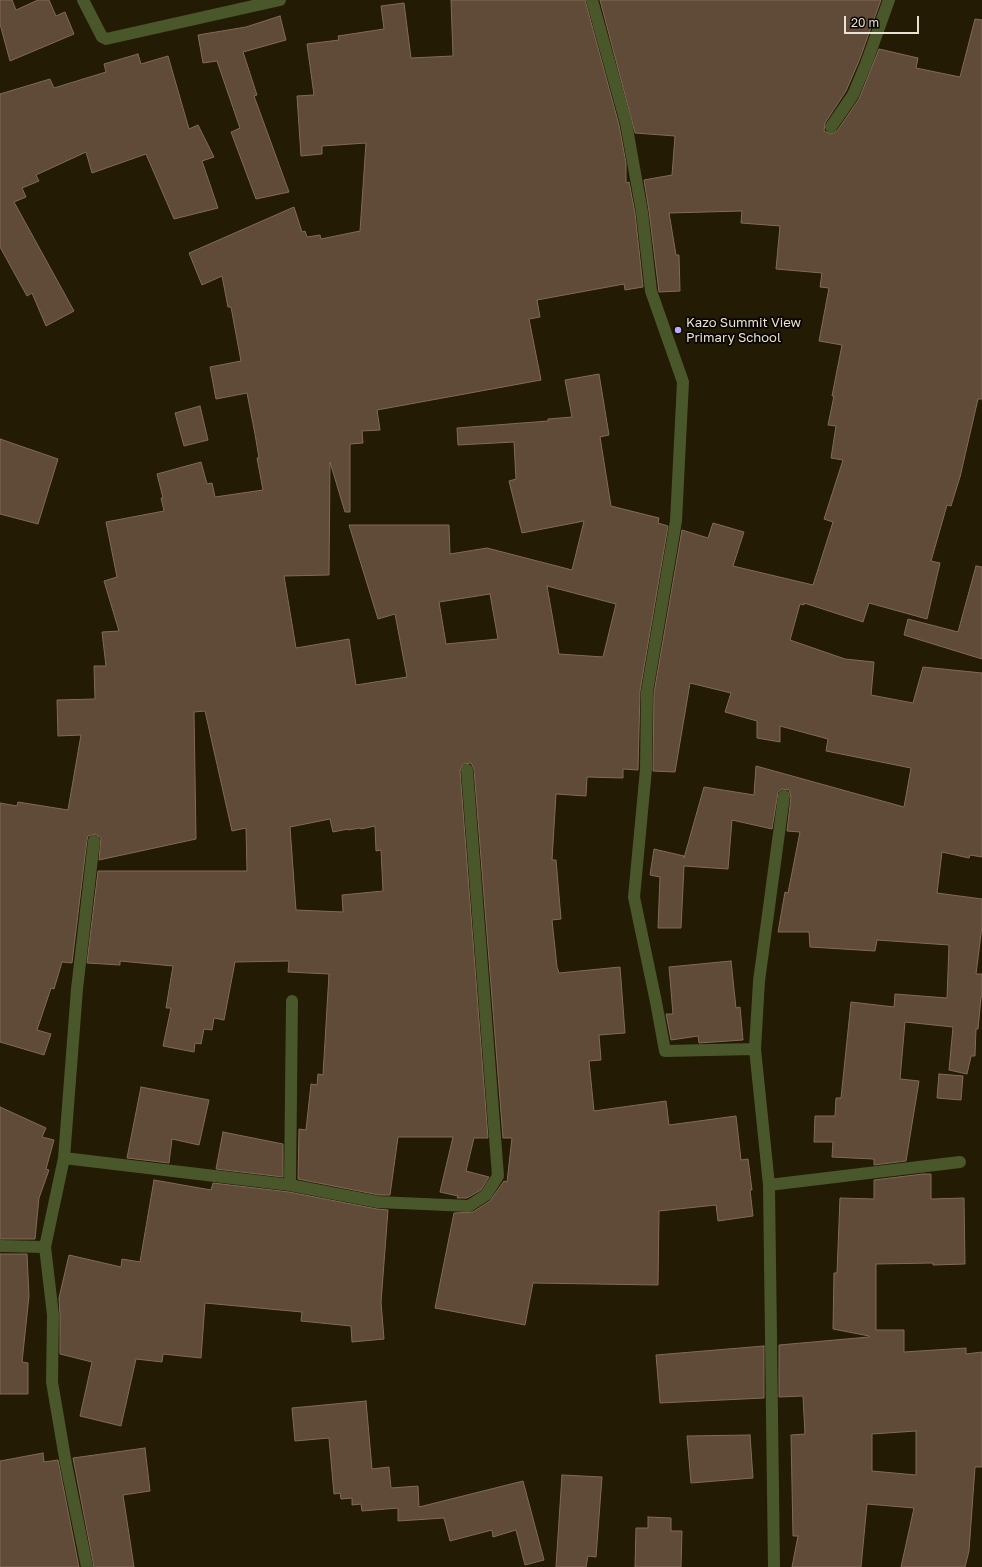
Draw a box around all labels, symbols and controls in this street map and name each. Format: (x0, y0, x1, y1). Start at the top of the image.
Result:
scale bar (846, 8, 921, 34)
text: 20 m (851, 15, 879, 30)
place label: Kazo Summit View Primary School (686, 315, 801, 346)
marker: Kazo Summit View Primary School (673, 325, 683, 335)

